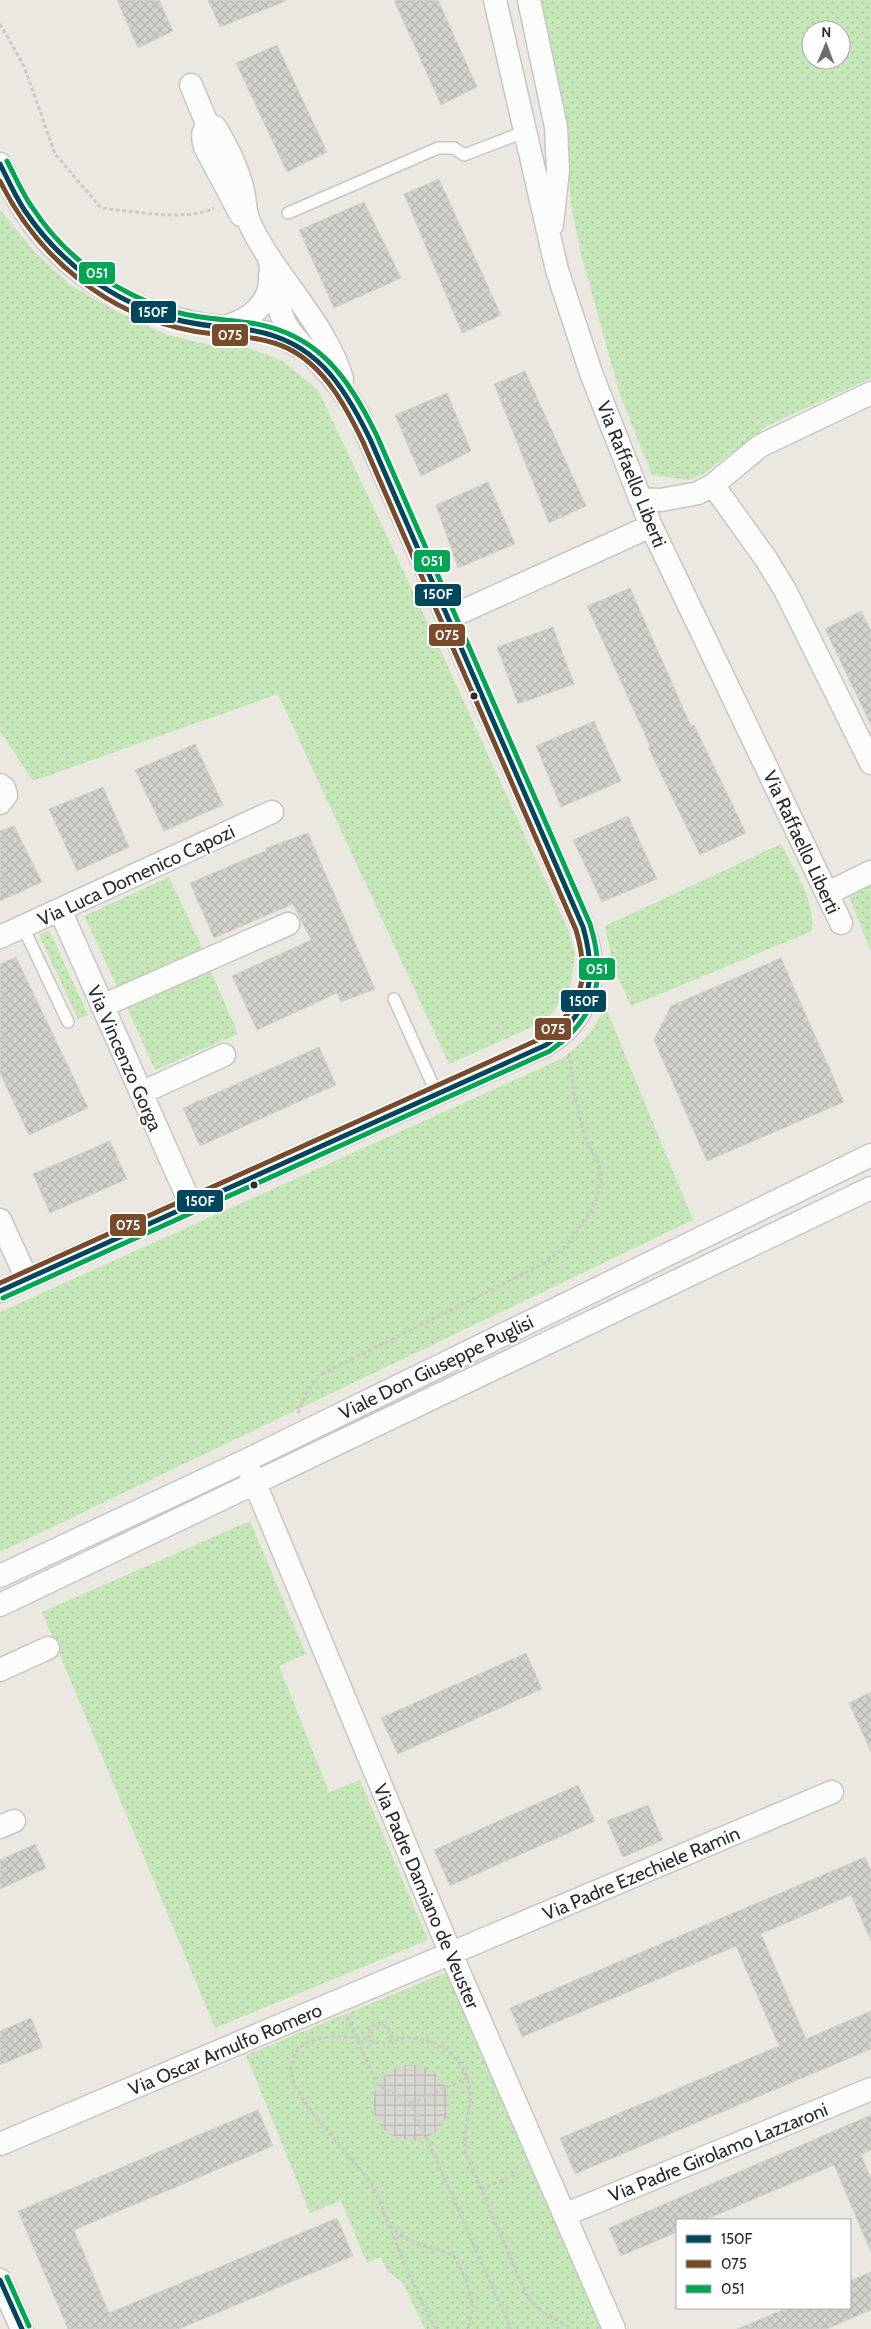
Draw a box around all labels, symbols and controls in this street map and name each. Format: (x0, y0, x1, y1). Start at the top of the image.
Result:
north arrow (801, 20, 851, 70)
text: N (821, 23, 831, 41)
line badge: 051 (78, 261, 116, 285)
text: 051 (86, 264, 108, 282)
line badge: 150F (130, 300, 177, 324)
text: 150F (138, 303, 169, 321)
line badge: 075 (211, 323, 249, 347)
text: 075 (218, 326, 242, 344)
street label: Via Raffaello Liberti (592, 398, 671, 551)
line badge: 051 (413, 549, 451, 573)
text: 051 (421, 552, 443, 570)
line badge: 150F (414, 583, 462, 607)
text: 150F (423, 585, 454, 603)
line badge: 075 (428, 623, 466, 647)
text: 075 (435, 626, 459, 644)
unlabelled marker (469, 691, 479, 701)
street label: Via Raffaello Liberti (758, 767, 845, 918)
street label: Via Luca Domenico Capozi (34, 820, 238, 931)
line badge: 051 (578, 957, 616, 981)
text: 051 (586, 960, 608, 978)
street label: Via Vincenzo Gorga (82, 982, 167, 1135)
line badge: 150F (560, 989, 607, 1013)
text: 150F (569, 992, 600, 1010)
line badge: 075 (534, 1017, 572, 1041)
text: 075 (541, 1020, 565, 1038)
unlabelled marker (249, 1180, 259, 1190)
line badge: 150F (176, 1189, 224, 1213)
text: 150F (185, 1192, 216, 1210)
line badge: 075 (109, 1213, 147, 1237)
text: 075 (116, 1216, 140, 1234)
street label: Viale Don Giuseppe Puglisi (335, 1310, 537, 1424)
street label: Via Padre Damiano de Veuster (369, 1780, 484, 2012)
street label: Via Padre Ezechiele Ramin (539, 1822, 743, 1925)
street label: Via Oscar Arnulfo Romero (125, 1998, 325, 2101)
street label: Via Padre Girolamo Lazzaroni (605, 2098, 831, 2207)
legend (676, 2219, 851, 2309)
text: 150F (721, 2230, 752, 2248)
text: 075 (721, 2255, 747, 2273)
text: 051 (721, 2280, 744, 2298)

